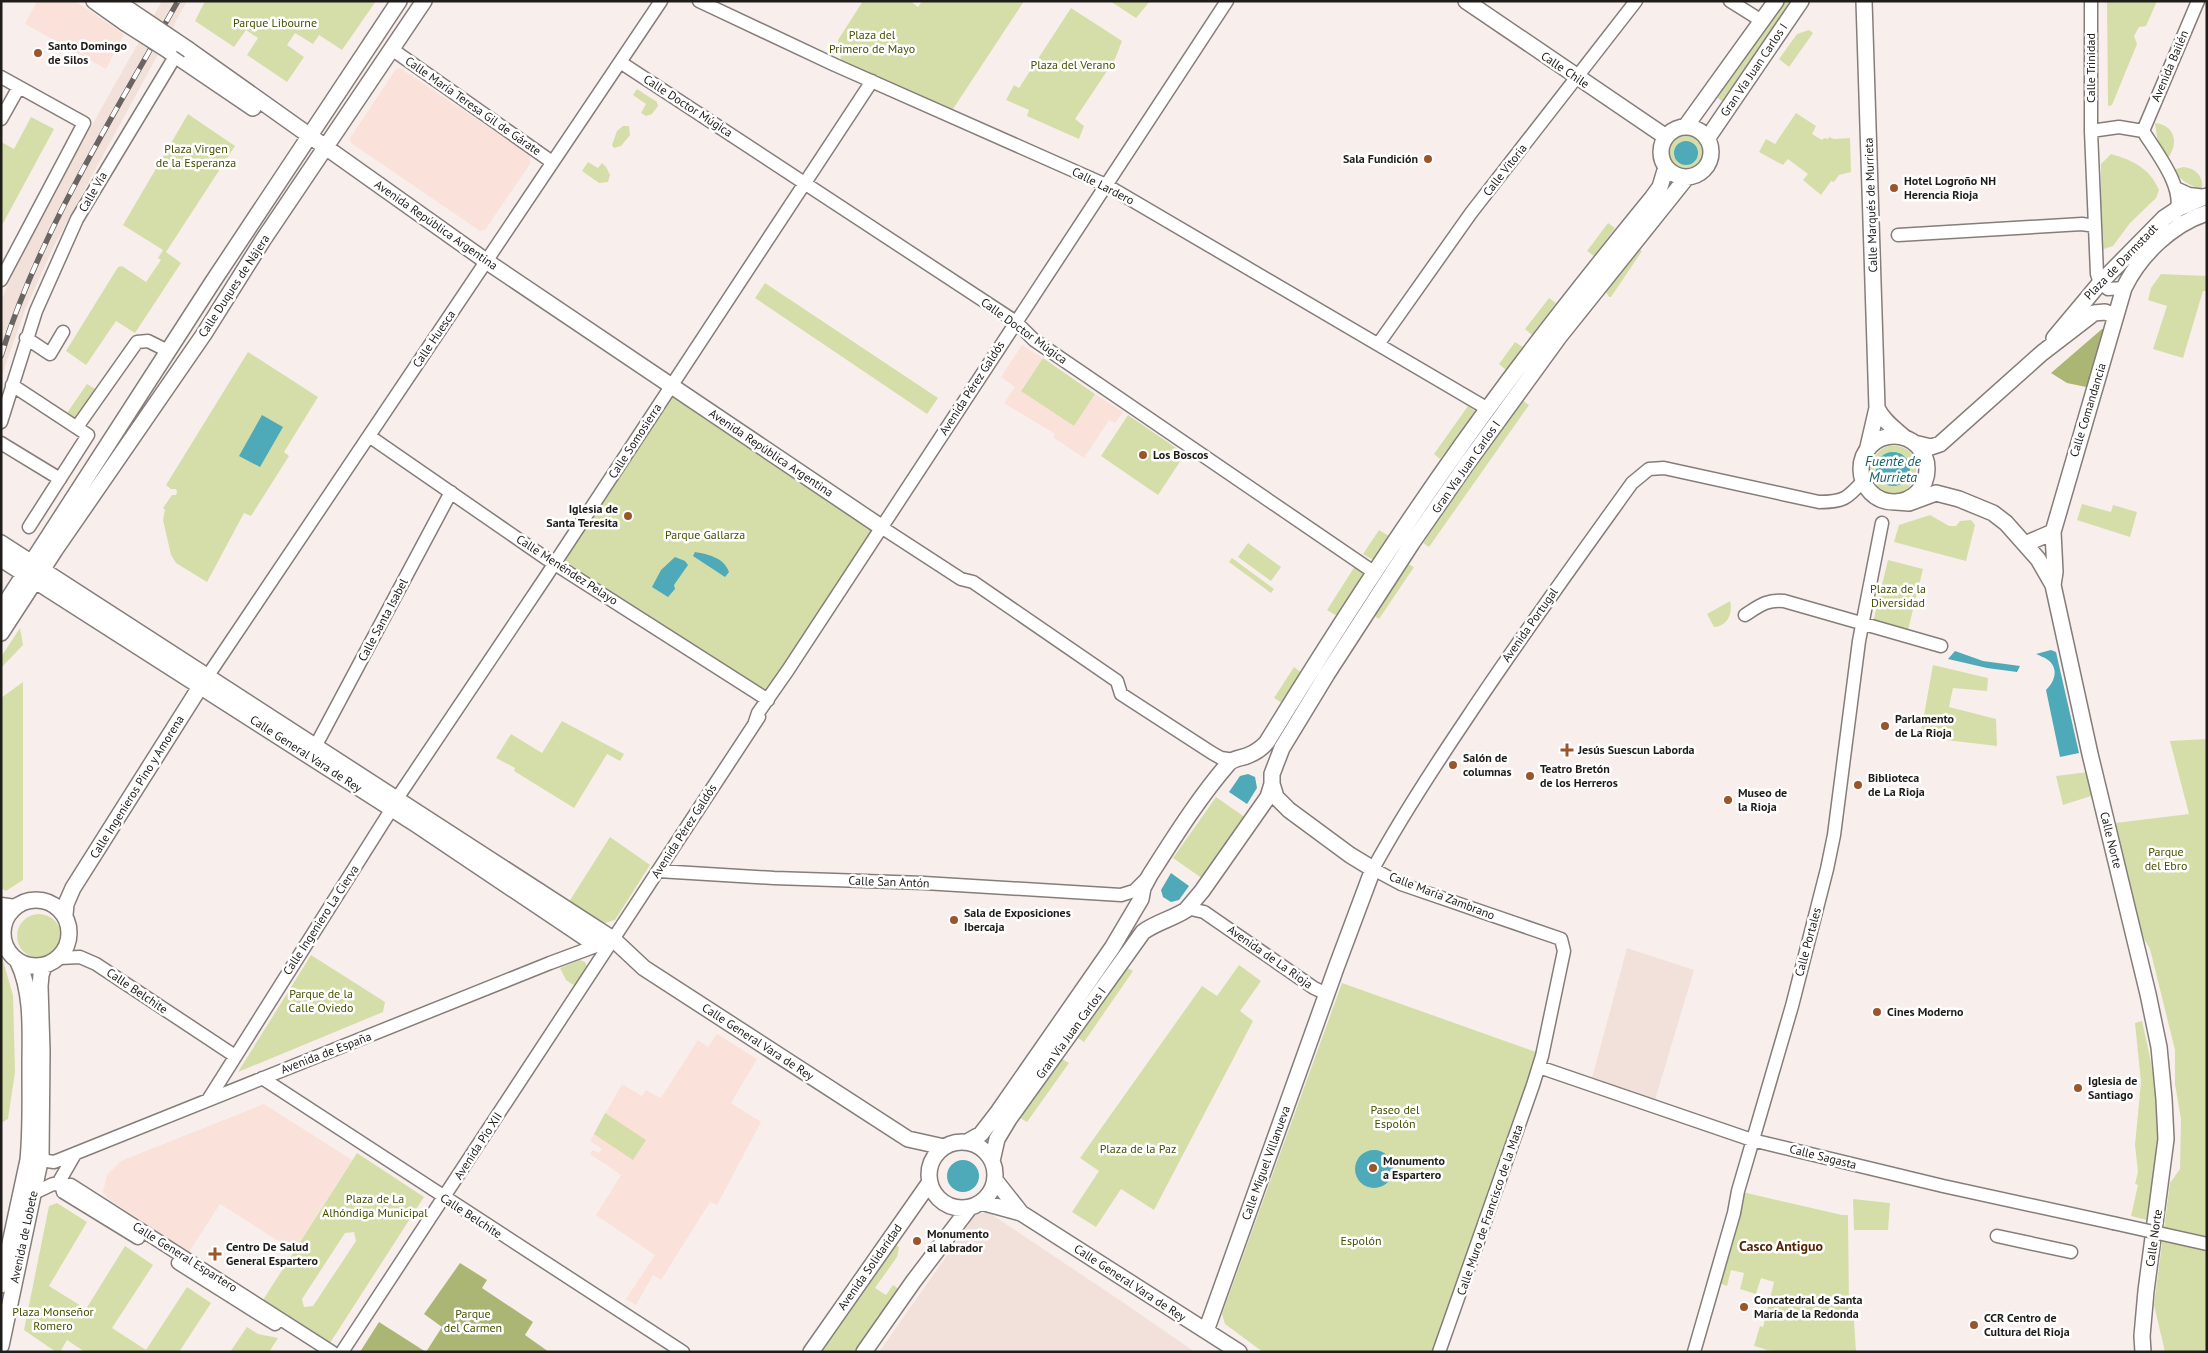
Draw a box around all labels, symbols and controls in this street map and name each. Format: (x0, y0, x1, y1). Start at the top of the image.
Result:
park label: Parque Libourne (233, 15, 317, 30)
street label: Gran Vía Juan Carlos I (1717, 20, 1790, 119)
park label: Plaza del Primero de Mayo (829, 27, 915, 56)
street label: Avenida Bailén (2148, 28, 2191, 104)
street label: Calle Trinidad (2083, 33, 2098, 103)
place label: Santo Domingo de Silos (48, 38, 128, 67)
marker: Santo Domingo de Silos (32, 47, 44, 59)
street label: Calle Chile (1538, 48, 1592, 91)
street label: Calle María Teresa Gil de Gárate (402, 53, 544, 158)
park label: Plaza del Verano (1031, 57, 1115, 72)
street label: Calle Doctor Múgica (641, 71, 736, 140)
street label: Calle Marqués de Murrieta (1861, 137, 1880, 273)
park label: Plaza Virgen de la Esperanza (156, 141, 236, 170)
street label: Calle Vitoria (1480, 141, 1530, 199)
place label: Sala Fundición (1343, 151, 1418, 166)
marker: Sala Fundición (1422, 153, 1434, 165)
street label: Calle Lardero (1070, 163, 1137, 208)
street label: Calle Vía (75, 169, 110, 215)
place label: Hotel Logroño NH Herencia Rioja (1904, 173, 1996, 202)
street label: Avenida República Argentina (372, 176, 501, 273)
marker: Hotel Logroño NH Herencia Rioja (1888, 182, 1900, 194)
street label: Plaza de Darmstadt (2081, 221, 2161, 303)
street label: Calle Duques de Nájera (195, 231, 272, 340)
street label: Calle Doctor Múgica (978, 294, 1070, 367)
street label: Calle Huesca (409, 307, 458, 370)
street label: Avenida Pérez Galdós (936, 338, 1008, 438)
street label: Calle Comandancia (2066, 361, 2109, 459)
street label: Calle Somosierra (605, 400, 664, 481)
street label: Avenida República Argentina (706, 405, 836, 500)
street label: Gran Vía Juan Carlos I (1428, 418, 1503, 516)
place label: Los Boscos (1153, 447, 1208, 462)
marker: Los Boscos (1137, 449, 1149, 461)
water label: Fuente de Murrieta (1865, 452, 1922, 486)
place label: Iglesia de Santa Teresita (546, 501, 618, 530)
marker: Iglesia de Santa Teresita (622, 510, 634, 522)
park label: Parque Gallarza (665, 527, 745, 542)
street label: Calle Menéndez Pelayo (514, 531, 621, 608)
street label: Calle Santa Isabel (354, 575, 411, 664)
park label: Plaza de la Diversidad (1870, 581, 1926, 610)
street label: Avenida Portugal (1498, 584, 1561, 665)
place label: Parlamento de La Rioja (1895, 711, 1955, 740)
street label: Calle Ingenieros Pino y Amorena (86, 712, 187, 861)
street label: Calle General Vara de Rey (247, 712, 365, 796)
marker: Parlamento de La Rioja (1879, 720, 1891, 732)
place label: Jesús Suescun Laborda (1577, 742, 1695, 757)
marker: Jesús Suescun Laborda (1560, 743, 1574, 757)
place label: Salón de columnas (1463, 750, 1512, 779)
marker: Salón de columnas (1447, 759, 1459, 771)
place label: Teatro Bretón de los Herreros (1540, 761, 1618, 790)
marker: Teatro Bretón de los Herreros (1524, 770, 1536, 782)
place label: Biblioteca de La Rioja (1868, 770, 1925, 799)
marker: Biblioteca de La Rioja (1852, 779, 1864, 791)
street label: Avenida Pérez Galdós (648, 781, 720, 881)
place label: Museo de la Rioja (1738, 785, 1787, 814)
marker: Museo de la Rioja (1722, 794, 1734, 806)
street label: Calle Norte (2097, 810, 2126, 870)
park label: Parque del Ebro (2145, 844, 2187, 873)
street label: Calle Ingeniero La Cierva (279, 862, 362, 978)
street label: Calle María Zambrano (1387, 868, 1497, 923)
street label: Calle San Antón (848, 873, 930, 890)
place label: Sala de Exposiciones Ibercaja (964, 905, 1071, 934)
street label: Calle Portales (1791, 906, 1824, 978)
marker: Sala de Exposiciones Ibercaja (948, 914, 960, 926)
street label: Avenida de La Rioja (1225, 922, 1316, 992)
street label: Calle Belchite (104, 965, 171, 1017)
street label: Gran Vía Juan Carlos I (1032, 984, 1109, 1081)
park label: Parque de la Calle Oviedo (289, 986, 353, 1015)
street label: Calle General Vara de Rey (699, 1000, 817, 1084)
place label: Cines Moderno (1887, 1004, 1964, 1019)
marker: Cines Moderno (1871, 1006, 1883, 1018)
street label: Avenida de España (278, 1028, 373, 1077)
place label: Iglesia de Santiago (2088, 1073, 2137, 1102)
marker: Iglesia de Santiago (2072, 1082, 2084, 1094)
park label: Paseo del Espolón (1371, 1102, 1420, 1131)
street label: Calle Miguel Villanueva (1238, 1104, 1293, 1222)
street label: Avenida Pío XII (450, 1109, 505, 1182)
street label: Calle Muro de Francisco de la Mata (1453, 1123, 1526, 1297)
park label: Plaza de la Paz (1100, 1141, 1176, 1156)
street label: Calle Sagasta (1788, 1141, 1858, 1172)
place label: Monumento a Espartero (1383, 1153, 1445, 1182)
marker: Monumento a Espartero (1367, 1162, 1379, 1174)
street label: Avenida de Lobete (6, 1189, 41, 1284)
street label: Calle Belchite (438, 1190, 505, 1241)
park label: Plaza de La Alhóndiga Municipal (322, 1191, 428, 1220)
street label: Calle Norte (2142, 1208, 2165, 1268)
street label: Calle General Espartero (130, 1218, 240, 1295)
street label: Avenida Solidaridad (834, 1221, 905, 1313)
place label: Monumento al labrador (927, 1226, 989, 1255)
park label: Espolón (1341, 1233, 1381, 1248)
marker: Monumento al labrador (911, 1235, 923, 1247)
district label: Casco Antiguo (1739, 1237, 1824, 1255)
place label: Centro De Salud General Espartero (226, 1239, 319, 1268)
street label: Calle General Vara de Rey (1071, 1241, 1189, 1325)
marker: Centro De Salud General Espartero (208, 1247, 222, 1261)
place label: Concatedral de Santa María de la Redonda (1754, 1292, 1862, 1321)
marker: Concatedral de Santa María de la Redonda (1738, 1301, 1750, 1313)
park label: Plaza Monseñor Romero (12, 1304, 94, 1333)
park label: Parque del Carmen (444, 1306, 502, 1335)
place label: CCR Centro de Cultura del Rioja (1984, 1310, 2070, 1339)
marker: CCR Centro de Cultura del Rioja (1968, 1319, 1980, 1331)

